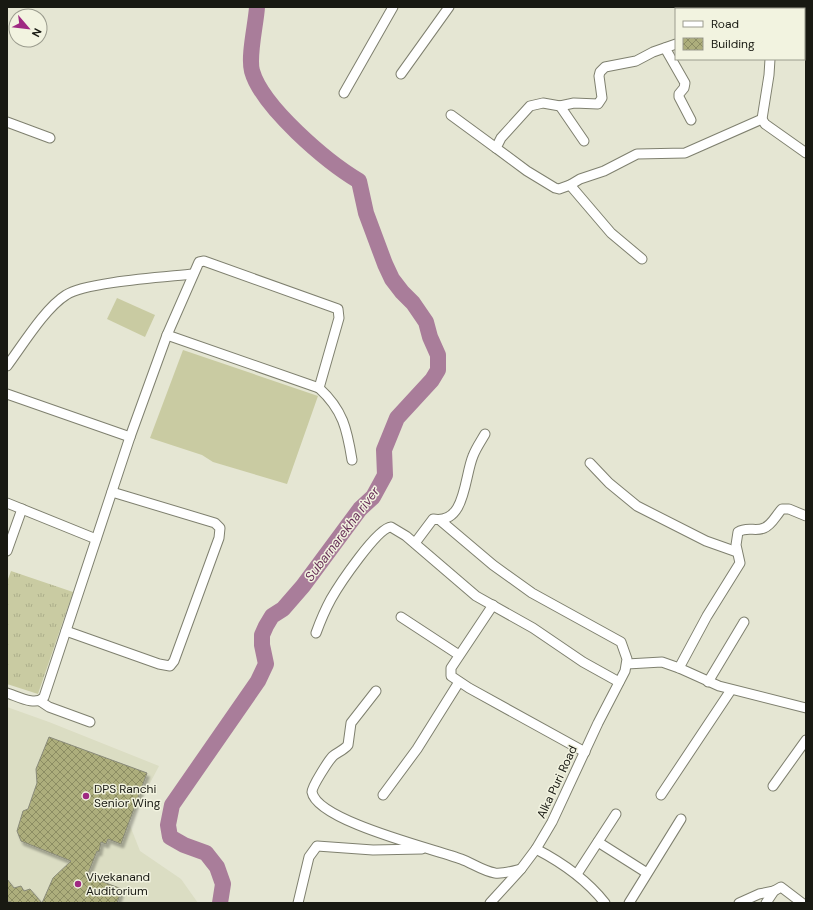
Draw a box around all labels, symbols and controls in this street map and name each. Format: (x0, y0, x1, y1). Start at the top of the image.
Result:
north arrow (8, 8, 48, 48)
legend (675, 8, 805, 60)
text: Road (711, 16, 739, 32)
text: N (29, 26, 45, 40)
text: Building (711, 36, 755, 52)
water label: Subarnarekha river (301, 483, 384, 585)
street label: Alka Puri Road (533, 743, 581, 821)
place label: DPS Ranchi Senior Wing (94, 781, 161, 811)
marker: DPS Ranchi Senior Wing (81, 791, 91, 801)
place label: Vivekanand Auditorium (86, 869, 150, 899)
marker: Vivekanand Auditorium (73, 879, 83, 889)

